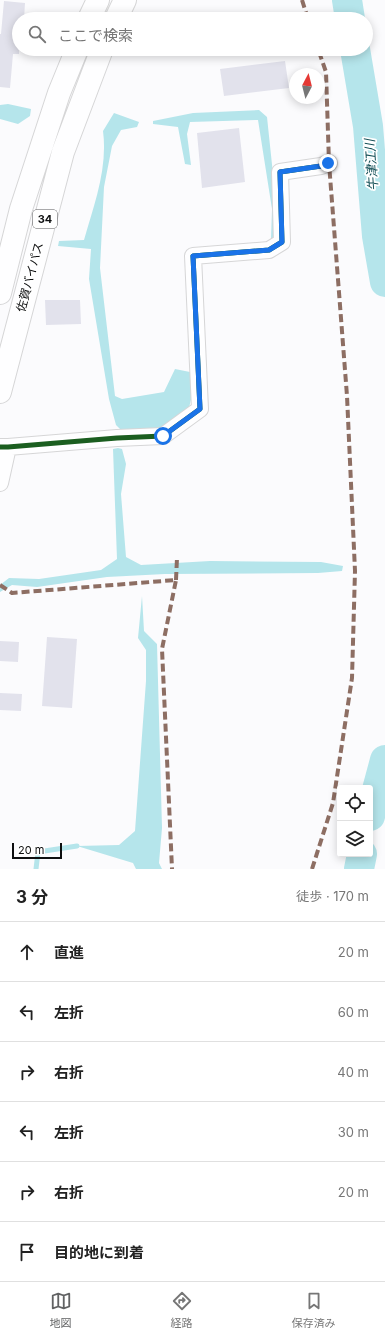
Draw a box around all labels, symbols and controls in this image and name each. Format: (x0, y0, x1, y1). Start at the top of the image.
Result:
search box (12, 12, 373, 56)
icon: search (26, 23, 48, 45)
text: ここで検索 (58, 26, 133, 45)
north arrow (289, 68, 325, 104)
water label: 牛津江川 (361, 137, 381, 192)
route end (319, 154, 337, 172)
road number: 34 (33, 210, 57, 228)
street label: 佐賀バイパス (13, 240, 46, 313)
route start (154, 427, 172, 445)
map controls (337, 785, 373, 857)
button: locate (337, 785, 373, 821)
button: layers (337, 821, 373, 857)
scale bar (12, 841, 62, 860)
text: 20 m (18, 843, 44, 857)
text: 3 分 (16, 887, 48, 907)
text: 徒歩 · 170 m (296, 888, 369, 904)
icon: ahead (16, 941, 38, 963)
text: 直進 (54, 943, 84, 962)
text: 20 m (338, 944, 369, 960)
icon: left (16, 1001, 38, 1023)
text: 左折 (54, 1003, 84, 1022)
text: 60 m (338, 1004, 369, 1020)
icon: right (16, 1061, 38, 1083)
text: 右折 (54, 1063, 84, 1082)
text: 40 m (337, 1064, 369, 1080)
icon: left (16, 1121, 38, 1143)
text: 左折 (54, 1123, 84, 1142)
text: 30 m (338, 1124, 369, 1140)
icon: right (16, 1181, 38, 1203)
text: 右折 (54, 1183, 84, 1202)
text: 20 m (338, 1184, 369, 1200)
icon: arrive (16, 1241, 38, 1263)
text: 目的地に到着 (54, 1243, 144, 1262)
tab: 地図 (50, 1290, 72, 1330)
tab: 経路 (171, 1290, 193, 1330)
tab: 保存済み (292, 1290, 336, 1330)

